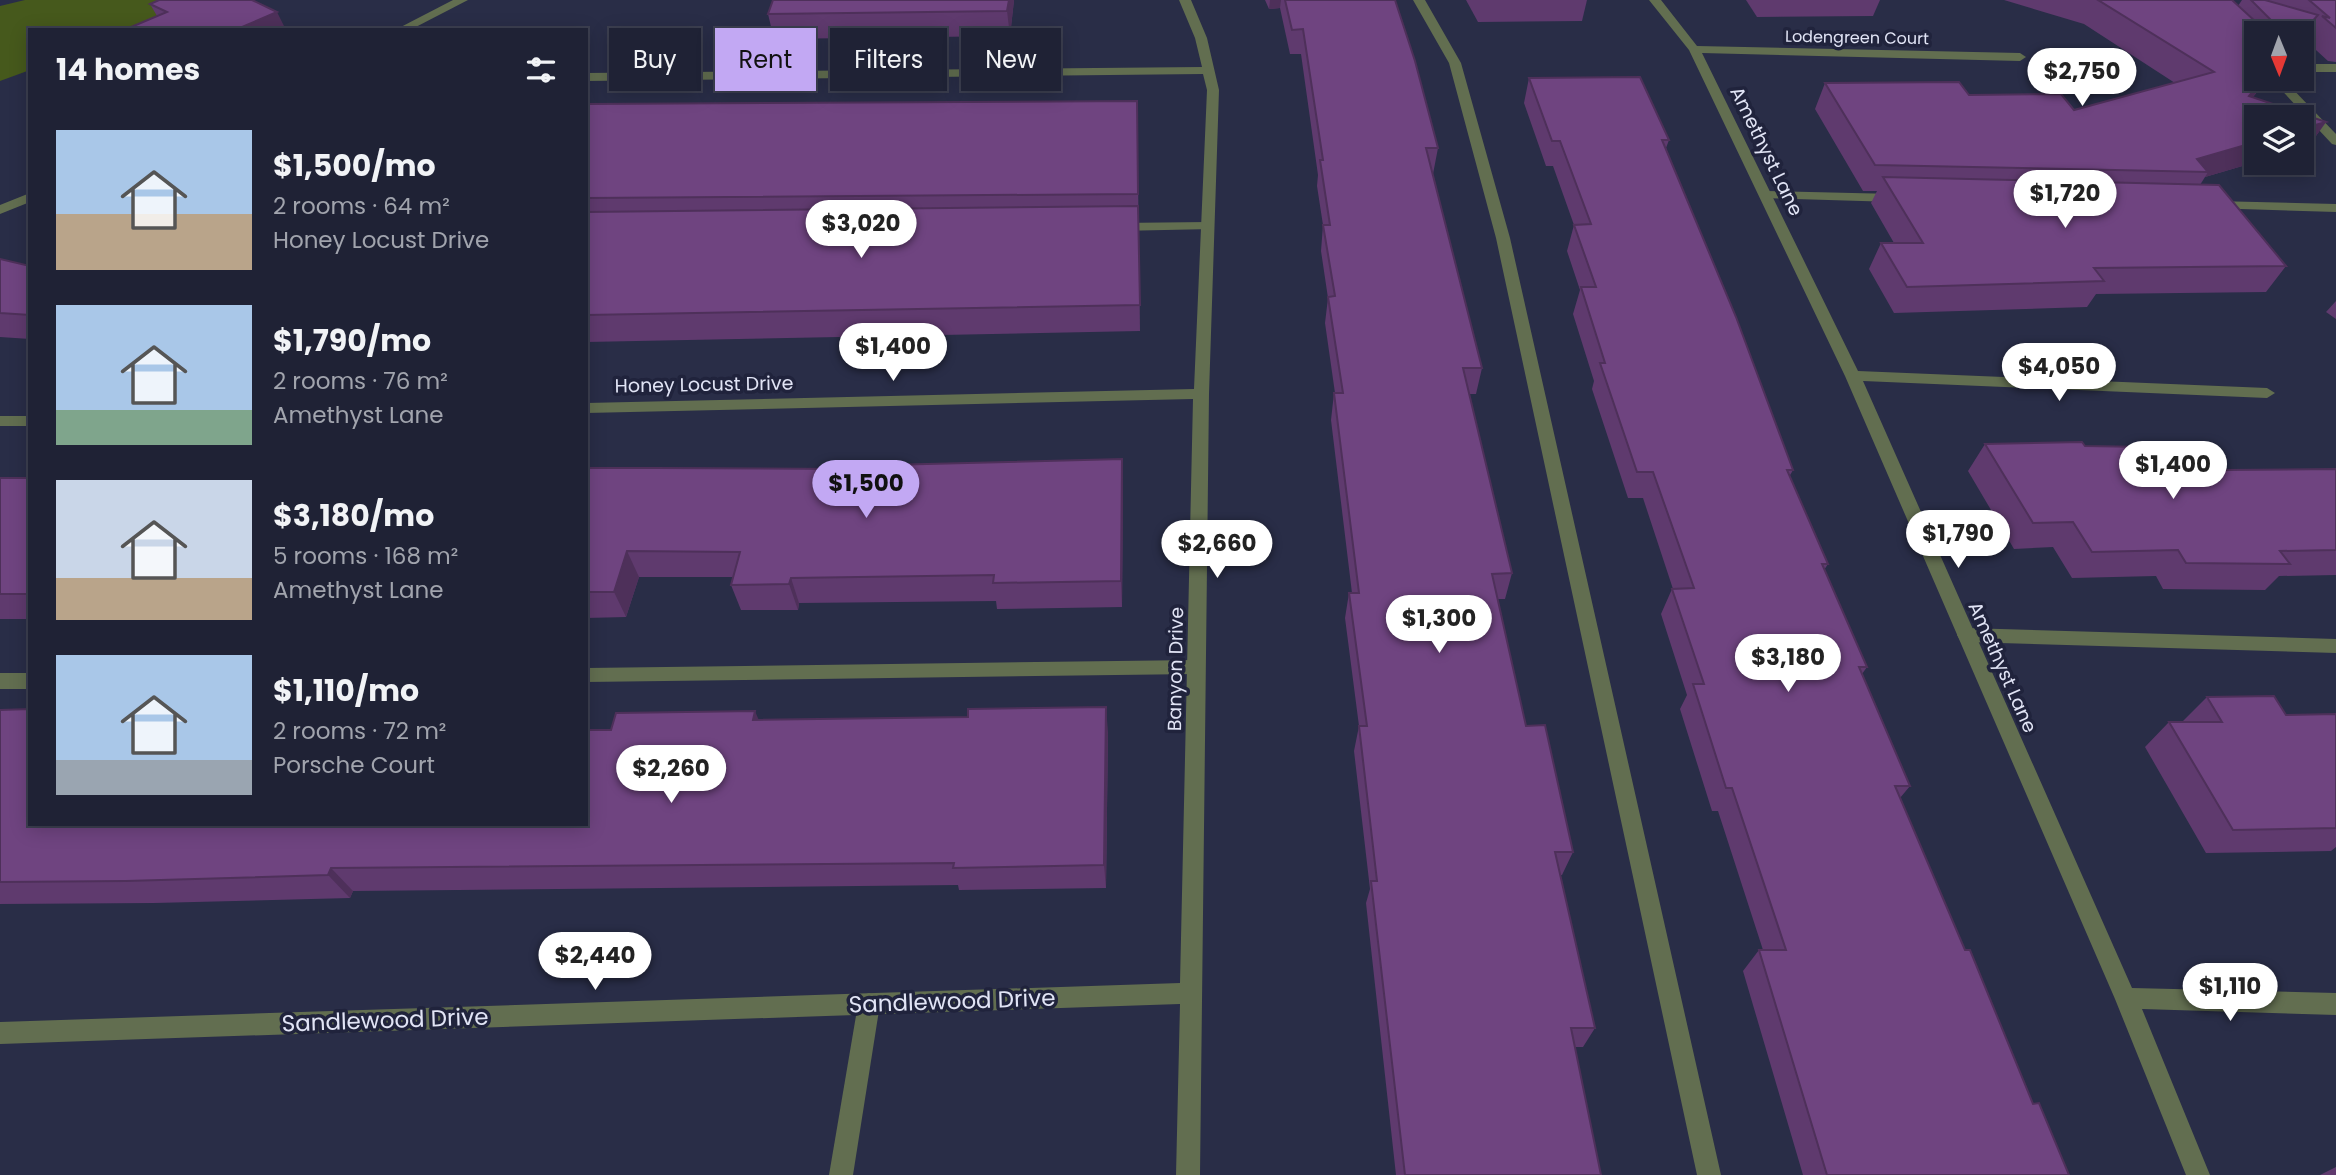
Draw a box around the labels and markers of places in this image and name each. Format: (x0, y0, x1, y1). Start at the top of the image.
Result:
pin: $2,750 (2025, 48, 2139, 108)
pin: $1,720 (2008, 170, 2122, 230)
pin: $3,020 (804, 201, 918, 260)
pin: $1,400 (836, 324, 950, 383)
pin: $4,050 (2002, 344, 2116, 403)
pin: $1,400 (2116, 442, 2230, 501)
pin: $1,500 (809, 461, 923, 520)
pin: $1,790 (1901, 510, 2015, 570)
pin: $2,660 (1160, 520, 1274, 580)
pin: $1,300 (1382, 596, 1496, 655)
pin: $3,180 (1731, 634, 1845, 694)
pin: $2,260 (614, 746, 728, 805)
pin: $2,440 (538, 932, 652, 992)
pin: $1,110 (2173, 964, 2287, 1023)

